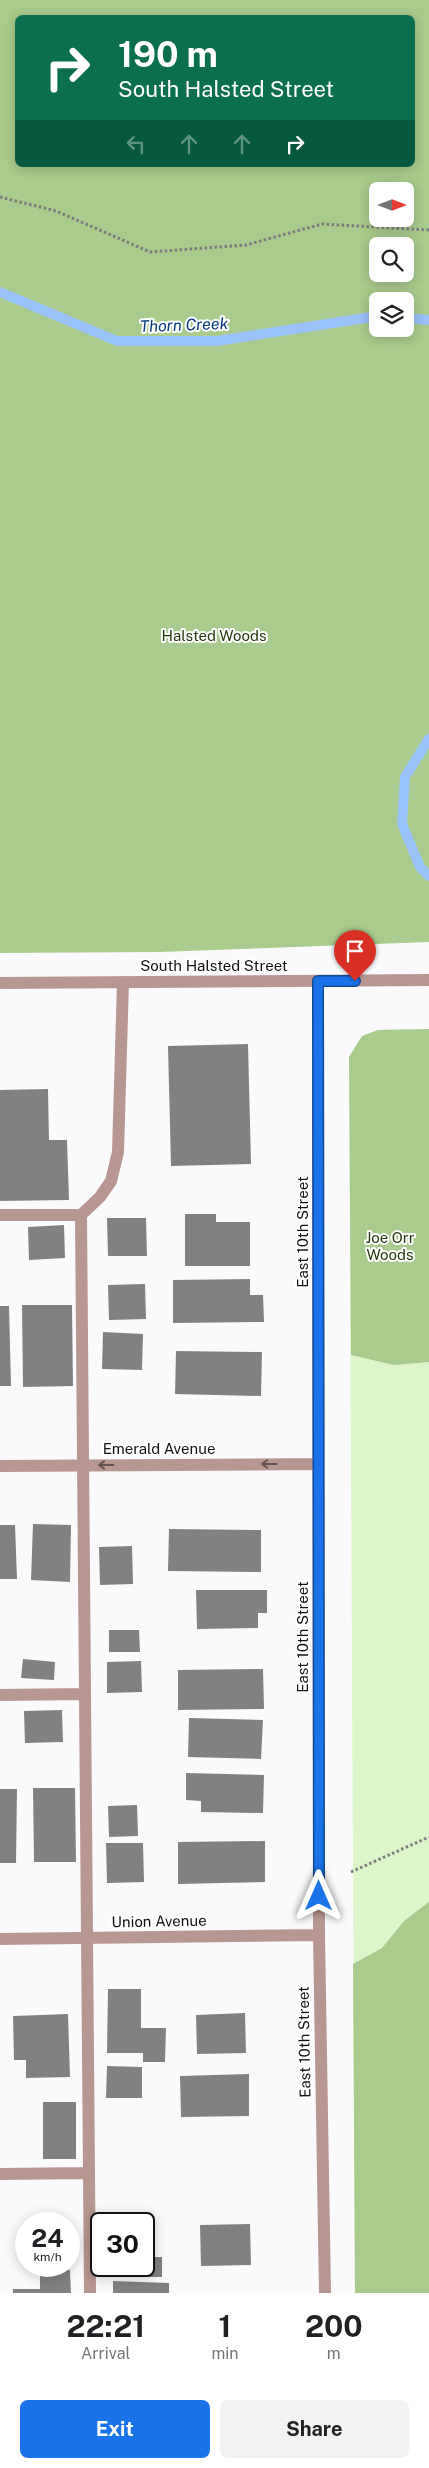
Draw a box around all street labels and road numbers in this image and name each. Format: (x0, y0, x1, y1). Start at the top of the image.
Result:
street label: South Halsted Street (140, 957, 288, 974)
street label: East 10th Street (294, 1176, 311, 1288)
street label: Emerald Avenue (103, 1440, 215, 1457)
street label: East 10th Street (294, 1581, 311, 1693)
street label: Union Avenue (111, 1912, 207, 1930)
street label: East 10th Street (295, 1986, 313, 2098)

